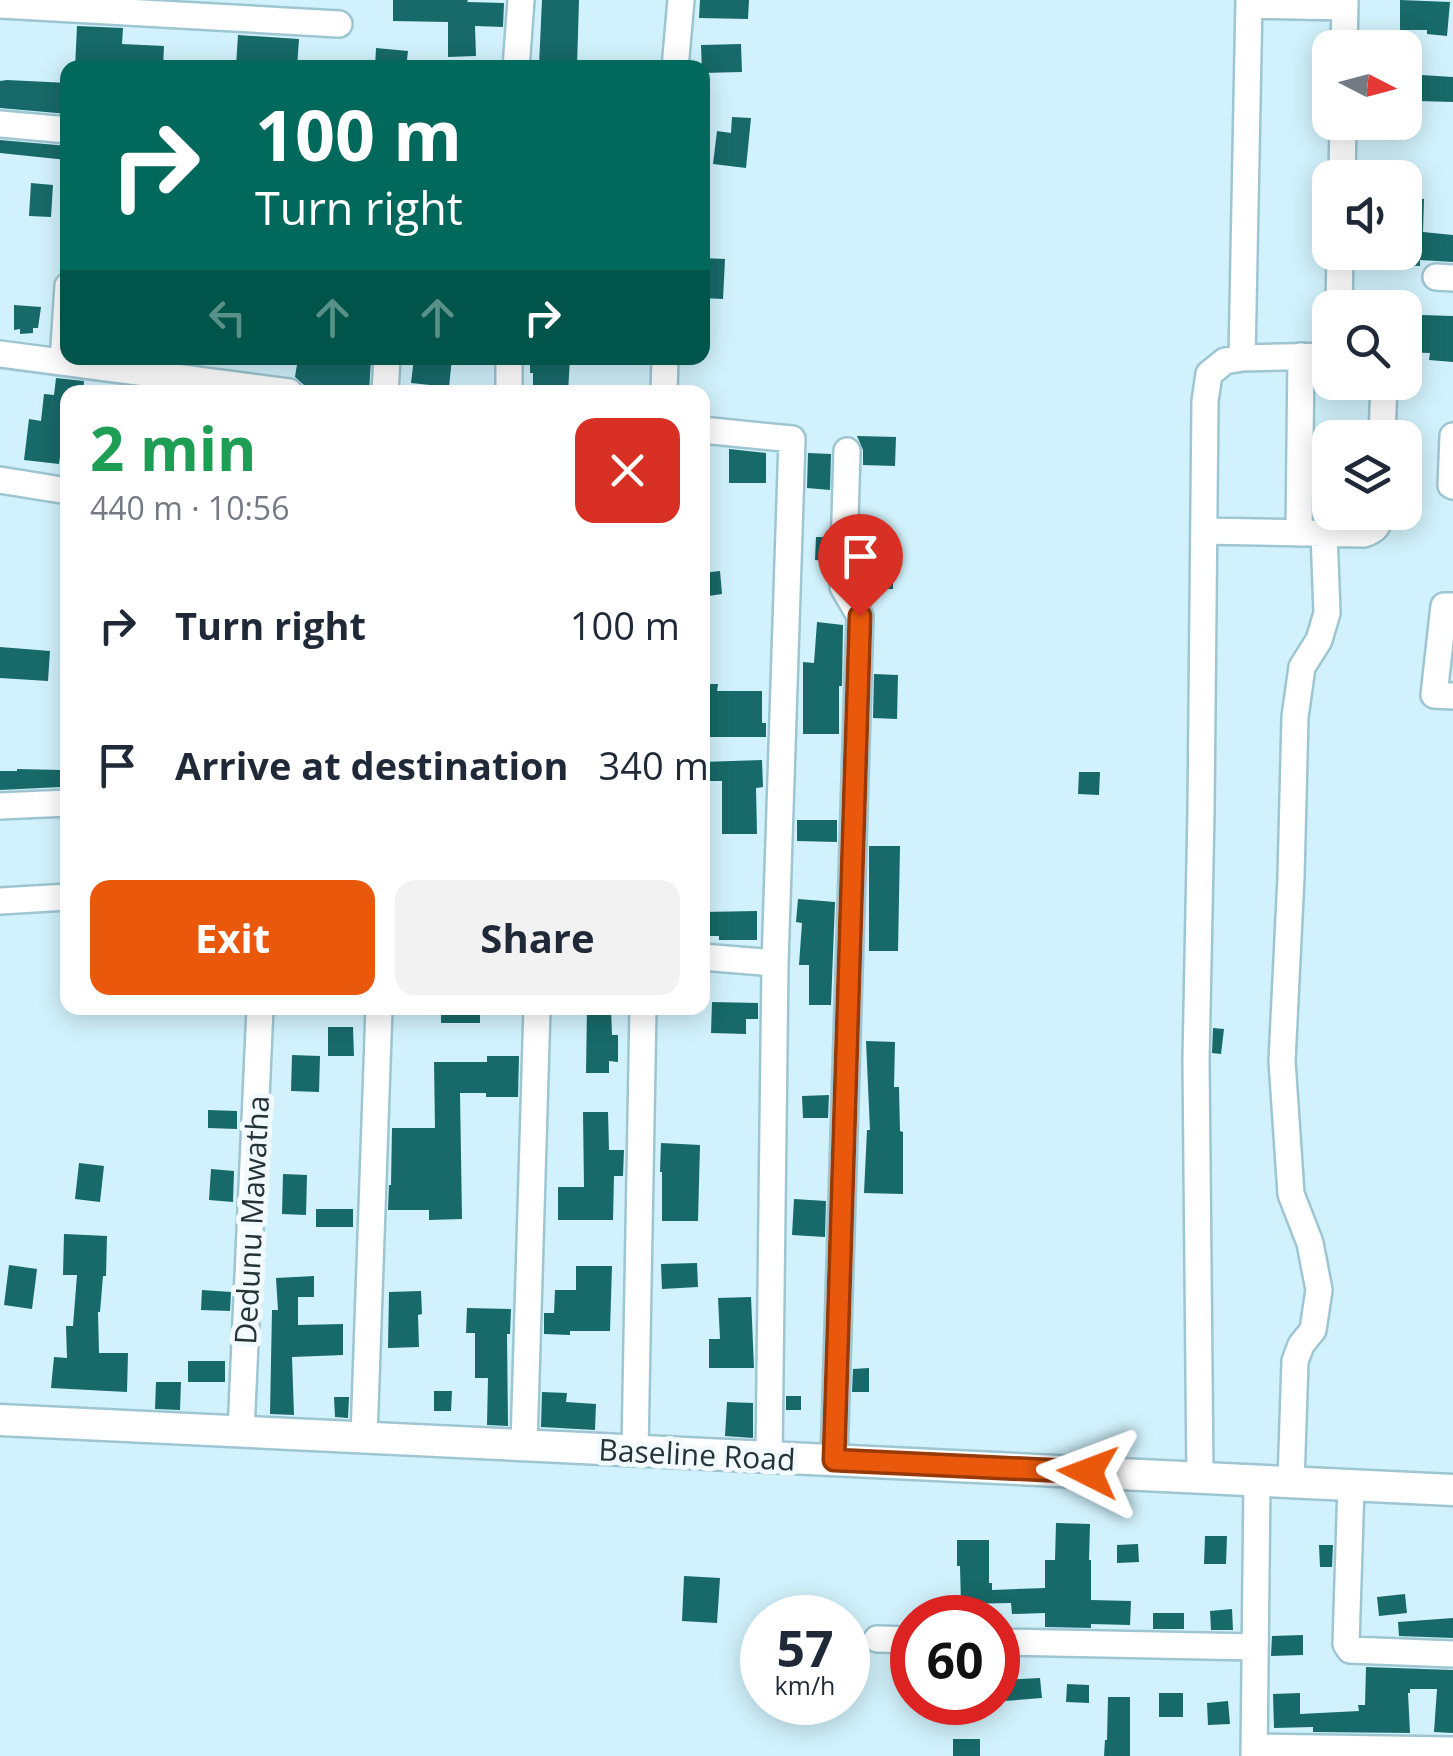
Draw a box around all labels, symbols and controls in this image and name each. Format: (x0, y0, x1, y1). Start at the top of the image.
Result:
north arrow (1312, 30, 1422, 140)
map controls (1312, 30, 1422, 530)
text: 100 m (255, 86, 462, 182)
icon: right (90, 100, 220, 230)
button: sound (1312, 160, 1422, 270)
text: Turn right (255, 177, 463, 238)
icon: left (200, 290, 255, 345)
icon: ahead (305, 290, 360, 345)
icon: ahead (410, 290, 465, 345)
icon: right (515, 290, 570, 345)
button: search (1312, 290, 1422, 400)
text: 2 min (90, 407, 257, 489)
button: close (575, 418, 680, 523)
button: layers (1312, 420, 1422, 530)
text: 440 m · 10:56 (90, 486, 289, 529)
pin (818, 514, 903, 617)
icon: arrive (833, 529, 888, 584)
icon: right (90, 598, 145, 653)
text: Turn right (175, 599, 366, 651)
text: 100 m (570, 599, 680, 651)
icon: arrive (90, 738, 145, 793)
text: Arrive at destination (175, 739, 569, 791)
text: 340 m (599, 739, 709, 791)
button: Exit (90, 880, 375, 995)
button: Share (395, 880, 680, 995)
street label: Dedunu Mawatha (224, 1094, 278, 1346)
position arrow (1036, 1420, 1140, 1524)
street label: Baseline Road (598, 1428, 796, 1480)
speed limit sign: 60 (890, 1595, 1020, 1725)
text: 57 (776, 1614, 834, 1682)
text: km/h (775, 1668, 835, 1702)

